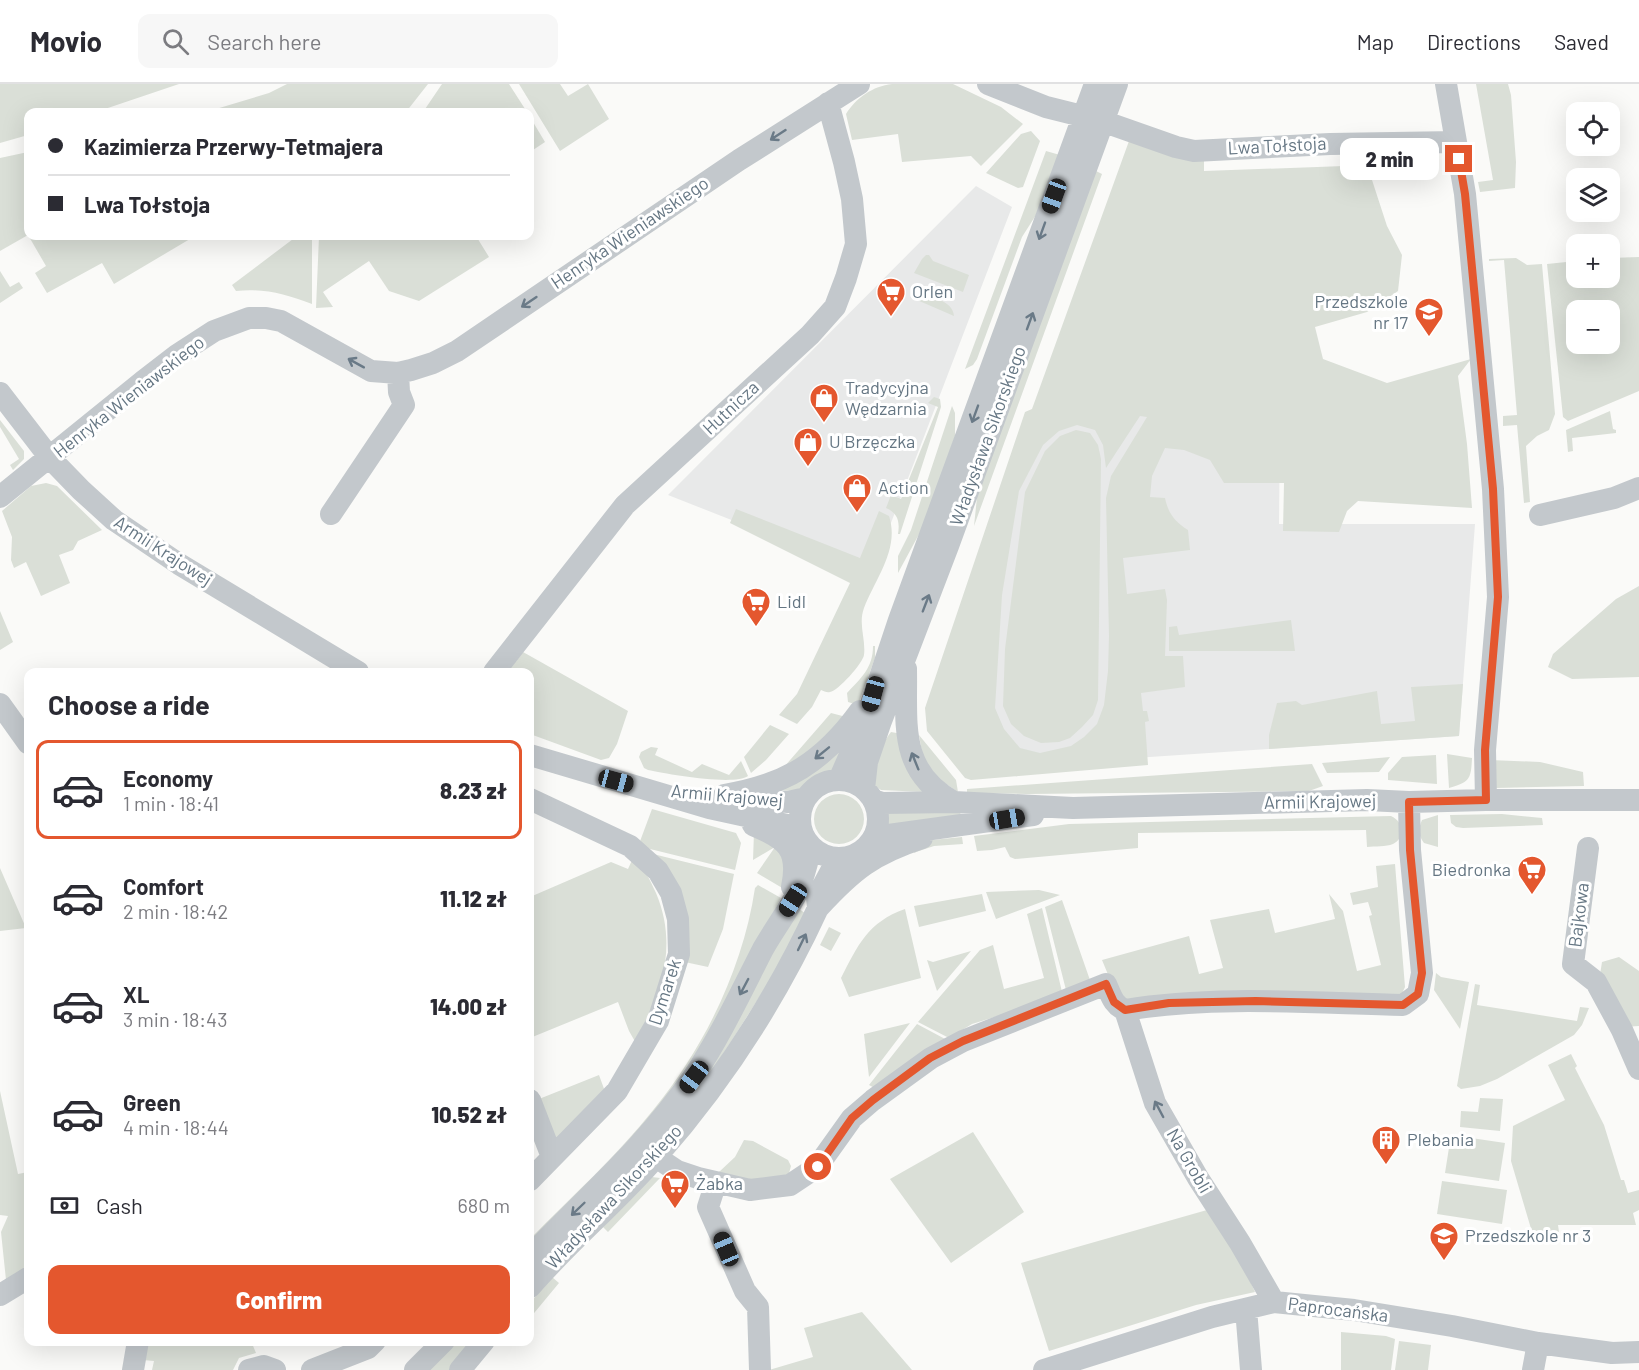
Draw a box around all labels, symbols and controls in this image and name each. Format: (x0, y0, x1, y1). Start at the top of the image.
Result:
search box (138, 14, 558, 68)
text: Movio (30, 24, 102, 58)
icon: search (159, 25, 192, 58)
text: Search here (207, 28, 322, 54)
text: Map (1357, 29, 1394, 54)
text: Directions (1427, 29, 1521, 54)
text: Saved (1554, 29, 1609, 54)
map controls (1566, 102, 1620, 354)
button: locate (1566, 102, 1620, 156)
one-way arrow (770, 128, 787, 141)
street label: Lwa Tołstoja (1227, 131, 1327, 159)
text: Kazimierza Przerwy-Tetmajera (84, 133, 383, 159)
callout: 2 min (1339, 138, 1438, 180)
route end (1445, 145, 1472, 172)
text: 2 min (1365, 147, 1414, 171)
button: layers (1566, 168, 1620, 222)
street label: Henryka Wieniawskiego (547, 171, 712, 293)
car (1039, 176, 1069, 216)
text: Lwa Tołstoja (84, 191, 210, 217)
one-way arrow (1035, 221, 1046, 240)
button: + (1566, 234, 1620, 288)
supermarket icon: Orlen (875, 276, 907, 318)
place label: Orlen (912, 280, 953, 302)
place label: Przedszkole nr 17 (1314, 290, 1408, 333)
one-way arrow (521, 296, 538, 308)
school or university icon: Przedszkole nr 17 (1413, 296, 1445, 338)
button: − (1566, 300, 1620, 354)
one-way arrow (1026, 312, 1037, 331)
street label: Henryka Wieniawskiego (49, 331, 208, 462)
street label: Władysława Sikorskiego (944, 343, 1030, 529)
one-way arrow (348, 357, 365, 369)
street label: Hutnicza (698, 376, 763, 439)
place label: Tradycyjna Wędzarnia (845, 376, 929, 419)
shop icon: Tradycyjna Wędzarnia (808, 382, 840, 424)
one-way arrow (968, 404, 979, 423)
shop icon: U Brzęczka (792, 426, 824, 468)
place label: U Brzęczka (829, 430, 915, 452)
shop icon: Action (841, 472, 873, 514)
place label: Action (878, 476, 929, 498)
street label: Armii Krajowej (110, 510, 217, 590)
supermarket icon: Lidl (740, 586, 772, 628)
place label: Lidl (777, 590, 806, 612)
one-way arrow (922, 594, 933, 613)
car (860, 674, 886, 714)
text: Choose a ride (48, 688, 210, 720)
one-way arrow (814, 747, 830, 760)
one-way arrow (909, 752, 920, 771)
icon: car (51, 763, 105, 817)
text: Economy (123, 765, 213, 791)
car (596, 768, 636, 794)
text: 8.23 zł (440, 777, 507, 803)
street label: Armii Krajowej (670, 779, 784, 811)
street label: Armii Krajowej (1264, 789, 1376, 813)
text: 1 min · 18:41 (123, 791, 219, 815)
car (988, 807, 1026, 831)
supermarket icon: Biedronka (1516, 854, 1548, 896)
place label: Biedronka (1432, 858, 1511, 880)
icon: car (51, 871, 105, 925)
text: Comfort (123, 873, 204, 899)
car (776, 880, 810, 920)
street label: Bajkowa (1563, 881, 1593, 948)
text: 11.12 zł (440, 885, 507, 911)
text: 2 min · 18:42 (123, 899, 228, 923)
one-way arrow (796, 933, 808, 951)
street label: Dymarek (643, 956, 685, 1028)
one-way arrow (737, 977, 749, 995)
icon: car (51, 979, 105, 1033)
text: XL (123, 981, 149, 1007)
text: 14.00 zł (430, 993, 507, 1019)
text: 3 min · 18:43 (123, 1007, 227, 1031)
car (676, 1057, 712, 1097)
icon: car (51, 1087, 105, 1141)
text: Green (123, 1089, 181, 1115)
one-way arrow (1153, 1100, 1164, 1118)
text: 10.52 zł (431, 1101, 507, 1127)
text: 4 min · 18:44 (123, 1115, 229, 1139)
street label: Władysława Sikorskiego (541, 1119, 686, 1273)
street label: Na Grobli (1163, 1124, 1217, 1197)
building icon: Plebania (1370, 1124, 1402, 1166)
place label: Plebania (1407, 1128, 1474, 1150)
route start (804, 1153, 831, 1180)
supermarket icon: Żabka (659, 1168, 691, 1210)
place label: Żabka (696, 1172, 743, 1194)
icon: cash (48, 1189, 81, 1222)
text: Cash (96, 1192, 143, 1218)
text: 680 m (457, 1193, 510, 1217)
one-way arrow (570, 1202, 585, 1216)
school or university icon: Przedszkole nr 3 (1428, 1220, 1460, 1262)
place label: Przedszkole nr 3 (1465, 1224, 1591, 1246)
car (711, 1229, 741, 1269)
button: Confirm (48, 1265, 510, 1334)
street label: Paprocańska (1287, 1292, 1390, 1326)

